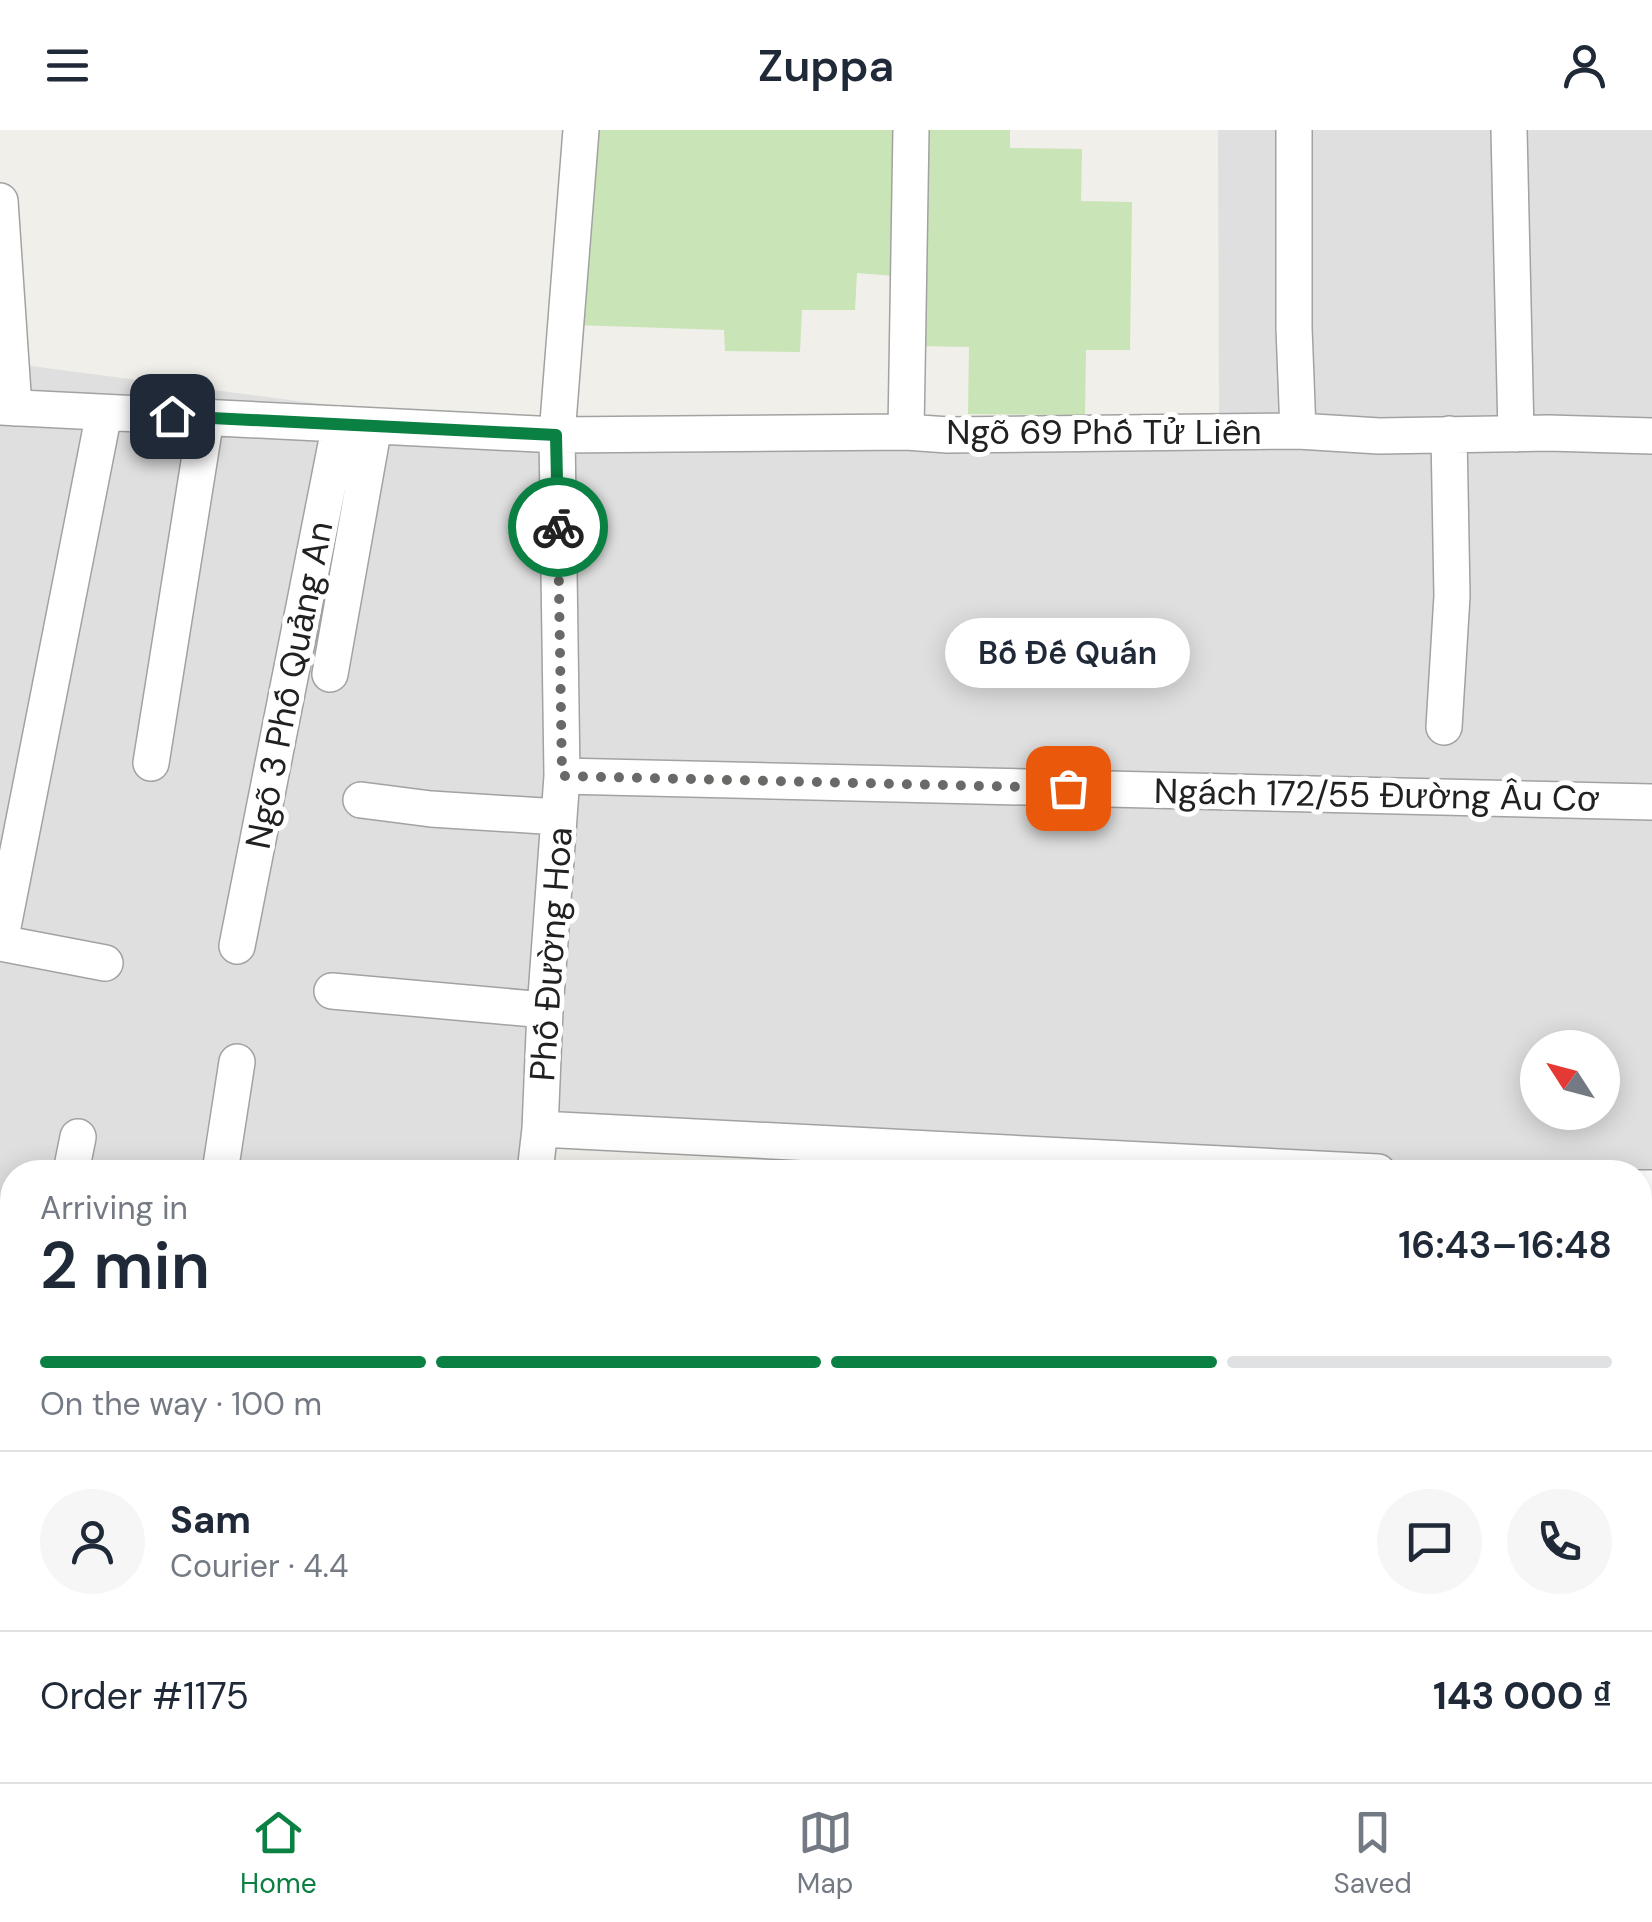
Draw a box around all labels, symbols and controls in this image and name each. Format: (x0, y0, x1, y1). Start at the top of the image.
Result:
text: Zuppa (758, 36, 894, 95)
icon: menu (40, 38, 95, 93)
icon: person (1557, 38, 1612, 93)
pin (130, 374, 215, 459)
icon: home (145, 389, 200, 444)
street label: Ngõ 69 Phố Tử Liên (946, 409, 1262, 455)
courier (508, 477, 608, 577)
icon: bike (531, 500, 586, 555)
street label: Ngõ 3 Phố Quảng An (235, 517, 343, 853)
callout: Bố Đế Quán (946, 618, 1190, 688)
text: Bố Đế Quán (978, 632, 1157, 674)
pin (1026, 746, 1111, 831)
icon: bag (1041, 761, 1096, 816)
street label: Ngách 172/55 Đường Âu Cơ (1154, 768, 1600, 822)
street label: Phố Đường Hoa (519, 826, 583, 1082)
north arrow (1520, 1030, 1620, 1130)
map controls (1520, 1030, 1620, 1130)
text: Arriving in (40, 1187, 188, 1229)
text: 16:43–16:48 (1398, 1220, 1612, 1270)
text: 2 min (40, 1224, 210, 1308)
text: On the way · 100 m (40, 1383, 322, 1425)
button: person (40, 1489, 145, 1594)
button: chat (1377, 1489, 1482, 1594)
button: phone (1507, 1489, 1612, 1594)
text: Sam (170, 1495, 251, 1545)
text: Courier · 4.4 (170, 1545, 348, 1587)
text: Order #1175 (40, 1671, 249, 1721)
text: 143 000 ₫ (1433, 1671, 1612, 1721)
tab: Home (240, 1805, 317, 1902)
tab: Map (797, 1805, 853, 1902)
tab: Saved (1333, 1805, 1412, 1902)

